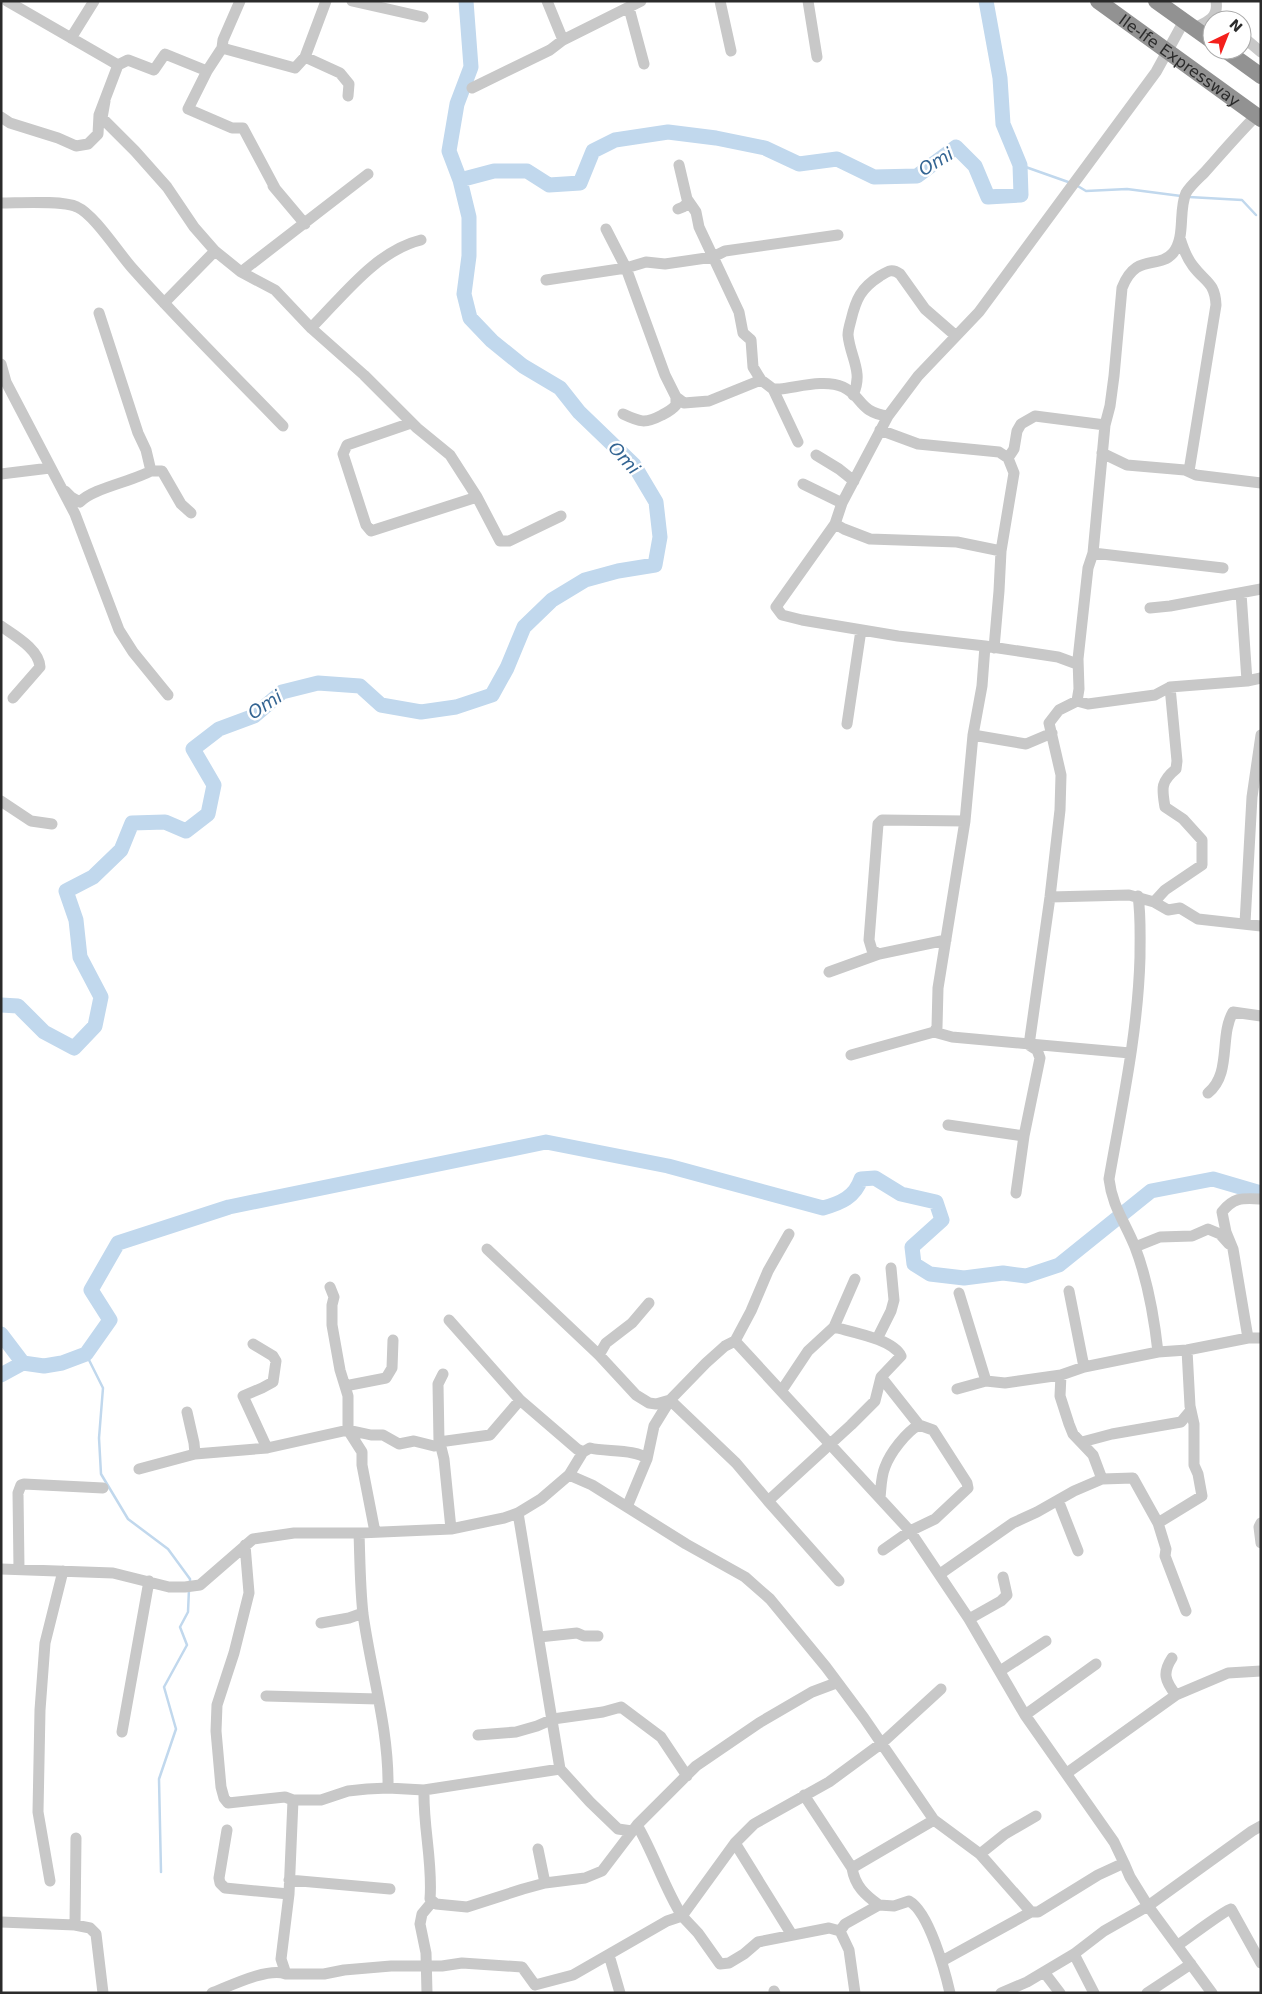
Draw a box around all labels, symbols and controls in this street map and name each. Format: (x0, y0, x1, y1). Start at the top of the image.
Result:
street label: Ile-Ife Expressway (1115, 10, 1244, 111)
north arrow (1202, 10, 1252, 60)
text: N (1226, 16, 1246, 35)
water label: Omi (915, 143, 957, 180)
water label: Omi (604, 437, 644, 478)
water label: Omi (244, 686, 286, 723)

